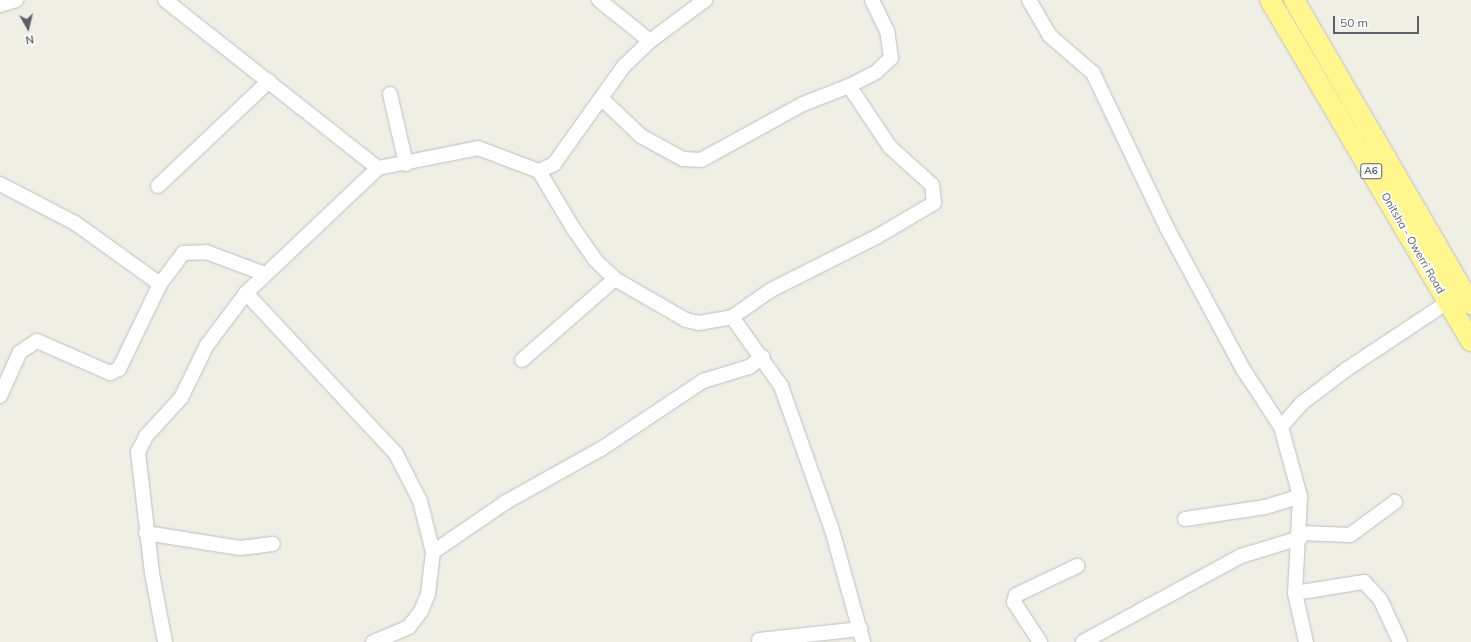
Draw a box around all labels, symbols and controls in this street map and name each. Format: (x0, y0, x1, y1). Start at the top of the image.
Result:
north arrow (8, 8, 48, 48)
scale bar (1335, 8, 1421, 34)
text: 50 m (1340, 15, 1368, 30)
text: N (25, 32, 35, 47)
road number: A6 (1360, 163, 1382, 179)
street label: Onitsha - Owerri Road (1379, 190, 1447, 296)

